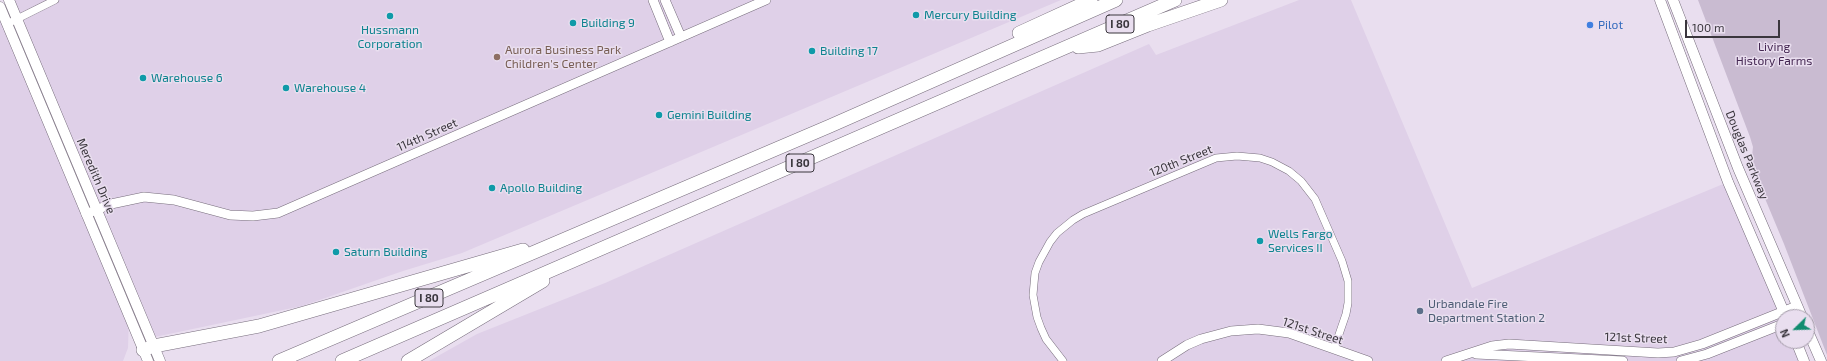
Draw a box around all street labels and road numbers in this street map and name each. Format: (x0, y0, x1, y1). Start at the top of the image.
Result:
road number: I 80 (1106, 15, 1134, 33)
street label: Douglas Parkway (1723, 108, 1771, 202)
street label: 114th Street (395, 115, 459, 155)
street label: Meredith Drive (74, 136, 118, 216)
street label: 120th Street (1148, 142, 1214, 180)
road number: I 80 (786, 154, 814, 172)
road number: I 80 (415, 289, 443, 307)
street label: 121st Street (1281, 314, 1345, 348)
street label: 121st Street (1604, 330, 1668, 346)

